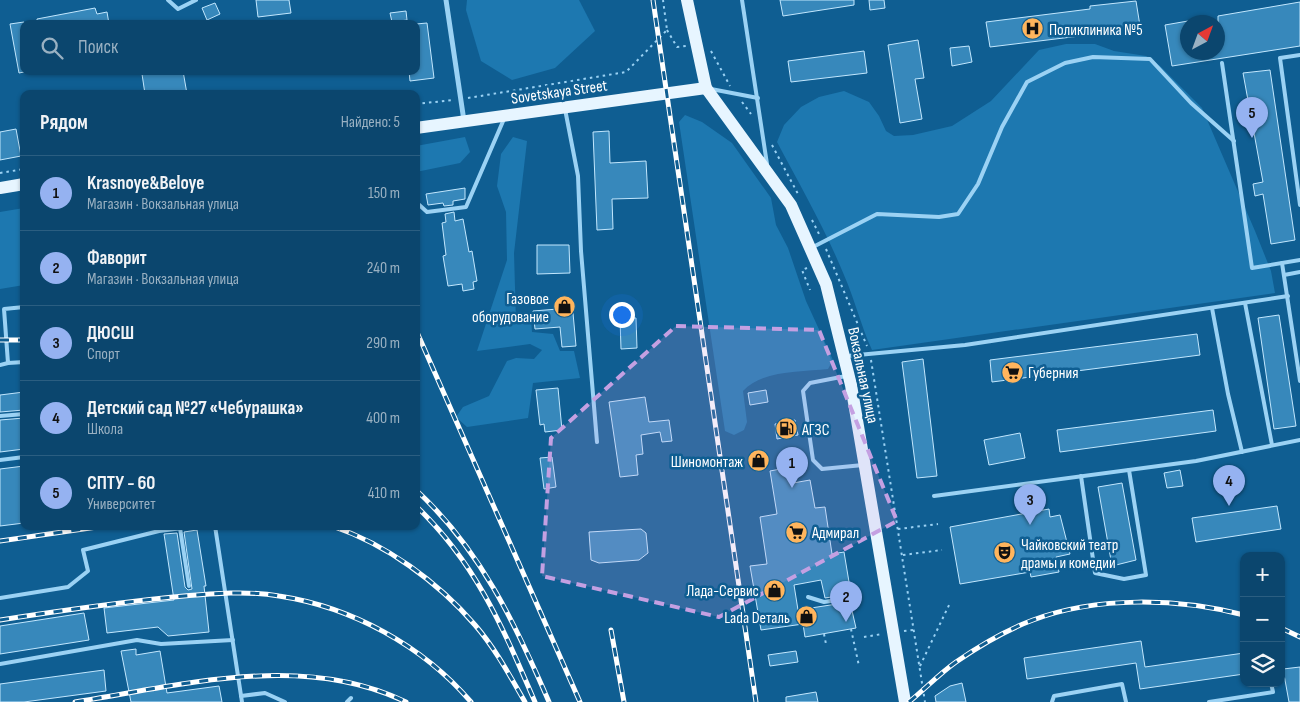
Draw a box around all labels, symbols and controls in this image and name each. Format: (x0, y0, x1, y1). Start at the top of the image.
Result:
north arrow (1180, 15, 1225, 60)
hospital icon: Поликлиника №5 (1021, 17, 1045, 41)
search box (20, 20, 420, 75)
place label: Поликлиника №5 (1049, 21, 1143, 40)
icon: search (38, 34, 66, 62)
text: Поиск (78, 36, 118, 59)
street label: Sovetskaya Street (510, 76, 609, 109)
pin: 5 (1236, 97, 1268, 138)
text: Рядом (40, 110, 88, 135)
text: Найдено: 5 (341, 113, 400, 132)
text: Krasnoye&Beloye (87, 172, 204, 195)
text: 1 (53, 184, 59, 203)
text: 150 m (368, 184, 400, 203)
text: Магазин · Вокзальная улица (87, 195, 239, 214)
text: Фаворит (87, 247, 147, 270)
text: 2 (52, 259, 60, 278)
text: 240 m (367, 259, 400, 278)
text: Магазин · Вокзальная улица (87, 270, 239, 289)
place label: Газовое оборудование (472, 290, 549, 327)
shop icon: Газовое оборудование (553, 295, 577, 319)
your location (609, 302, 635, 328)
text: ДЮСШ (87, 322, 134, 345)
street label: Вокзальная улица (843, 326, 882, 425)
text: 3 (52, 334, 60, 353)
text: 290 m (366, 334, 400, 353)
text: Спорт (87, 345, 120, 364)
supermarket icon: Губерния (1000, 360, 1024, 384)
place label: Губерния (1028, 364, 1078, 383)
text: Детский сад №27 «Чебурашка» (87, 397, 304, 420)
text: 4 (52, 409, 60, 428)
text: 400 m (366, 409, 400, 428)
fuel station icon: АГЗС (774, 417, 798, 441)
text: Школа (87, 420, 123, 439)
place label: АГЗС (801, 421, 830, 440)
pin: 1 (776, 447, 808, 488)
shop icon: Шиномонтаж (747, 449, 771, 473)
place label: Шиномонтаж (671, 453, 743, 472)
pin: 4 (1213, 465, 1245, 506)
text: СПТУ - 60 (87, 472, 155, 495)
text: 5 (52, 484, 60, 503)
text: 410 m (368, 484, 400, 503)
pin: 3 (1014, 484, 1046, 525)
text: Университет (87, 495, 156, 514)
supermarket icon: Адмирал (784, 520, 808, 544)
place label: Адмирал (811, 524, 859, 543)
place label: Чайковский театр драмы и комедии (1021, 536, 1118, 573)
theatre icon: Чайковский театр драмы и комедии (993, 541, 1017, 565)
map controls (1240, 552, 1285, 687)
button: + (1240, 552, 1285, 597)
shop icon: Лада-Сервис (763, 578, 787, 602)
pin: 2 (830, 581, 862, 622)
place label: Лада-Сервис (686, 582, 759, 601)
button: − (1240, 597, 1285, 642)
shop icon: Lada Dеталь (794, 605, 818, 629)
place label: Lada Dеталь (724, 609, 790, 628)
button: layers (1240, 642, 1285, 687)

